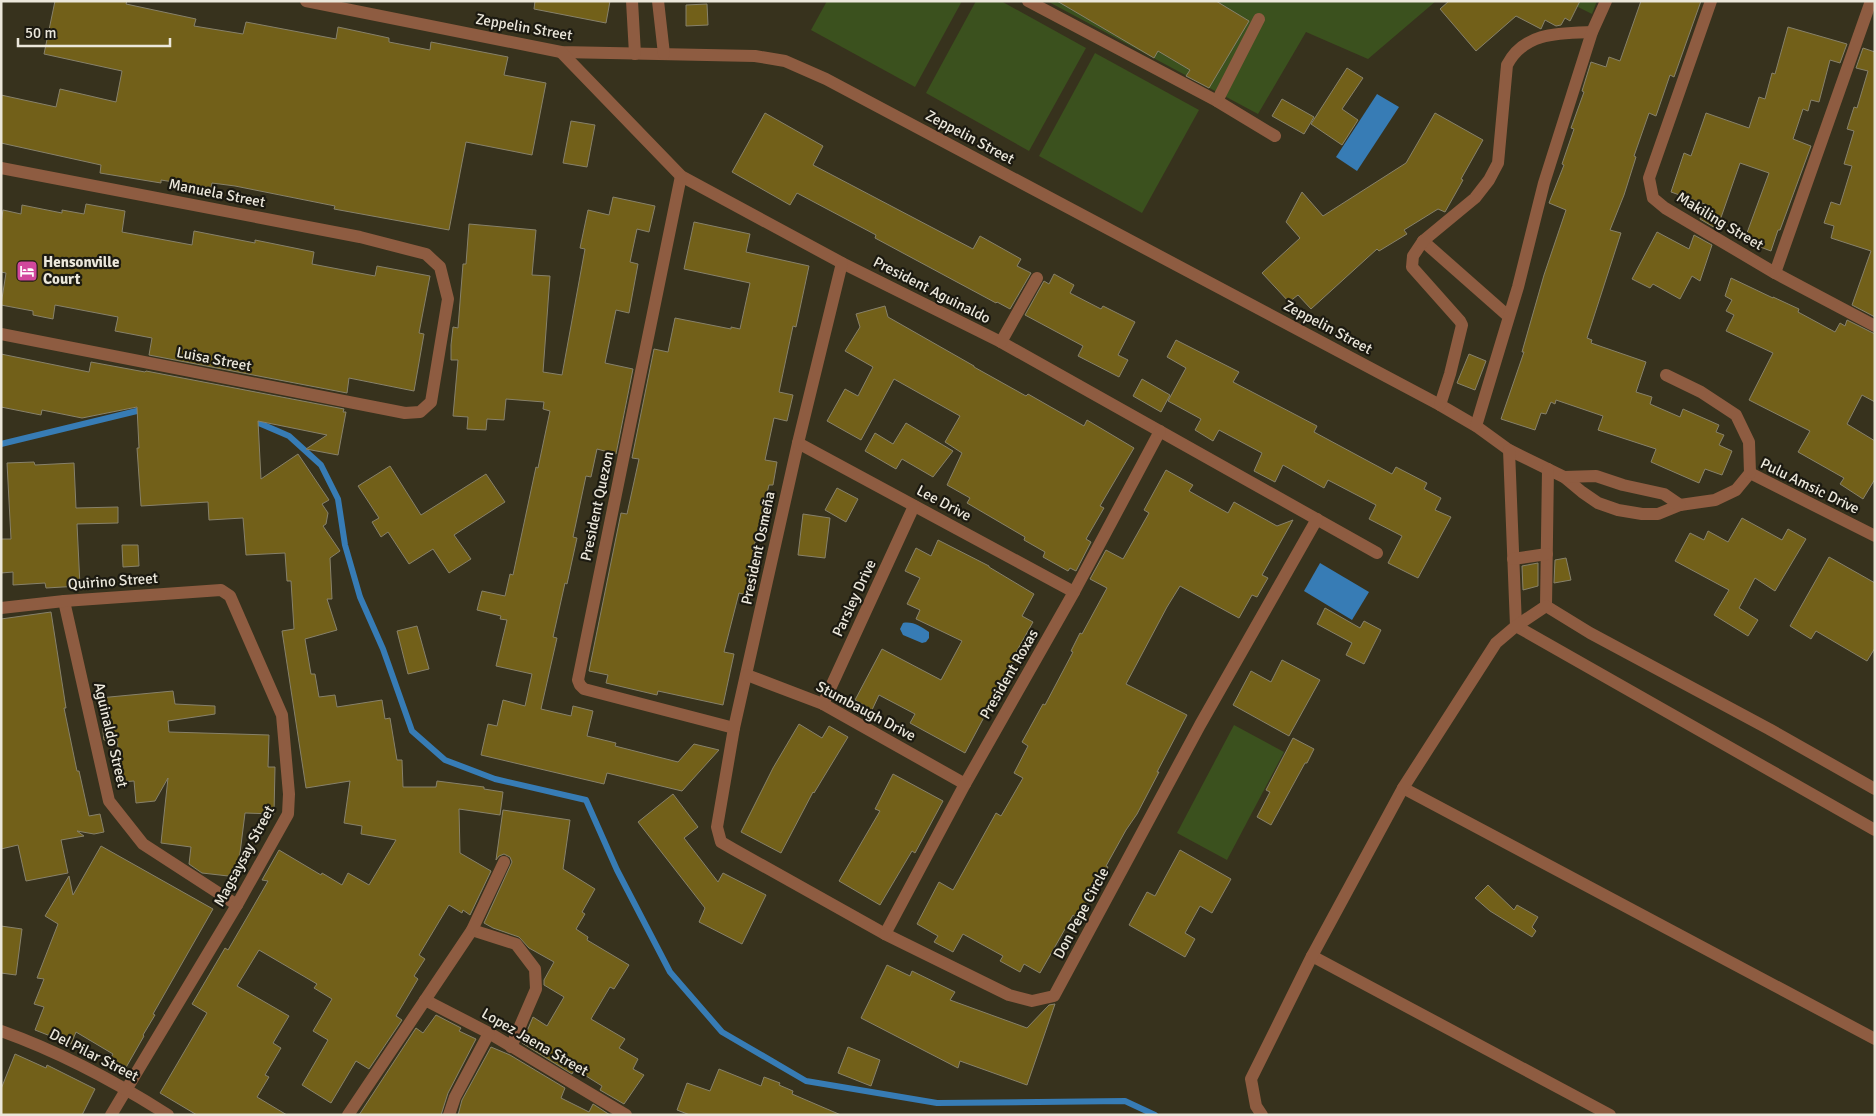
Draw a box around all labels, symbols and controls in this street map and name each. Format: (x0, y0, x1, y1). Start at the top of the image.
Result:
street label: Zeppelin Street (474, 10, 574, 44)
scale bar (18, 15, 170, 47)
text: 50 m (25, 24, 56, 42)
street label: Zeppelin Street (923, 106, 1017, 168)
street label: Manuela Street (167, 175, 267, 211)
street label: Makiling Street (1673, 188, 1767, 254)
place label: Hensonville Court (43, 253, 119, 288)
street label: President Aguinaldo (870, 253, 994, 327)
hotel icon: Hensonville Court (15, 259, 39, 283)
street label: Zeppelin Street (1281, 296, 1375, 358)
street label: Luisa Street (175, 343, 253, 375)
street label: President Quezon (577, 449, 617, 563)
street label: Pulu Amsic Drive (1758, 454, 1862, 518)
street label: Lee Drive (914, 481, 974, 525)
street label: President Osmeña (737, 490, 779, 606)
street label: Parsley Drive (828, 556, 880, 640)
street label: Quirino Street (67, 569, 159, 593)
street label: President Roxas (976, 625, 1042, 722)
street label: Stumbaugh Drive (813, 677, 919, 745)
street label: Aguinaldo Street (90, 681, 132, 789)
street label: Magsaysay Street (210, 802, 278, 910)
street label: Don Pepe Circle (1049, 864, 1113, 962)
street label: Lopez Jaena Street (478, 1004, 592, 1080)
street label: Del Pilar Street (46, 1025, 142, 1085)

